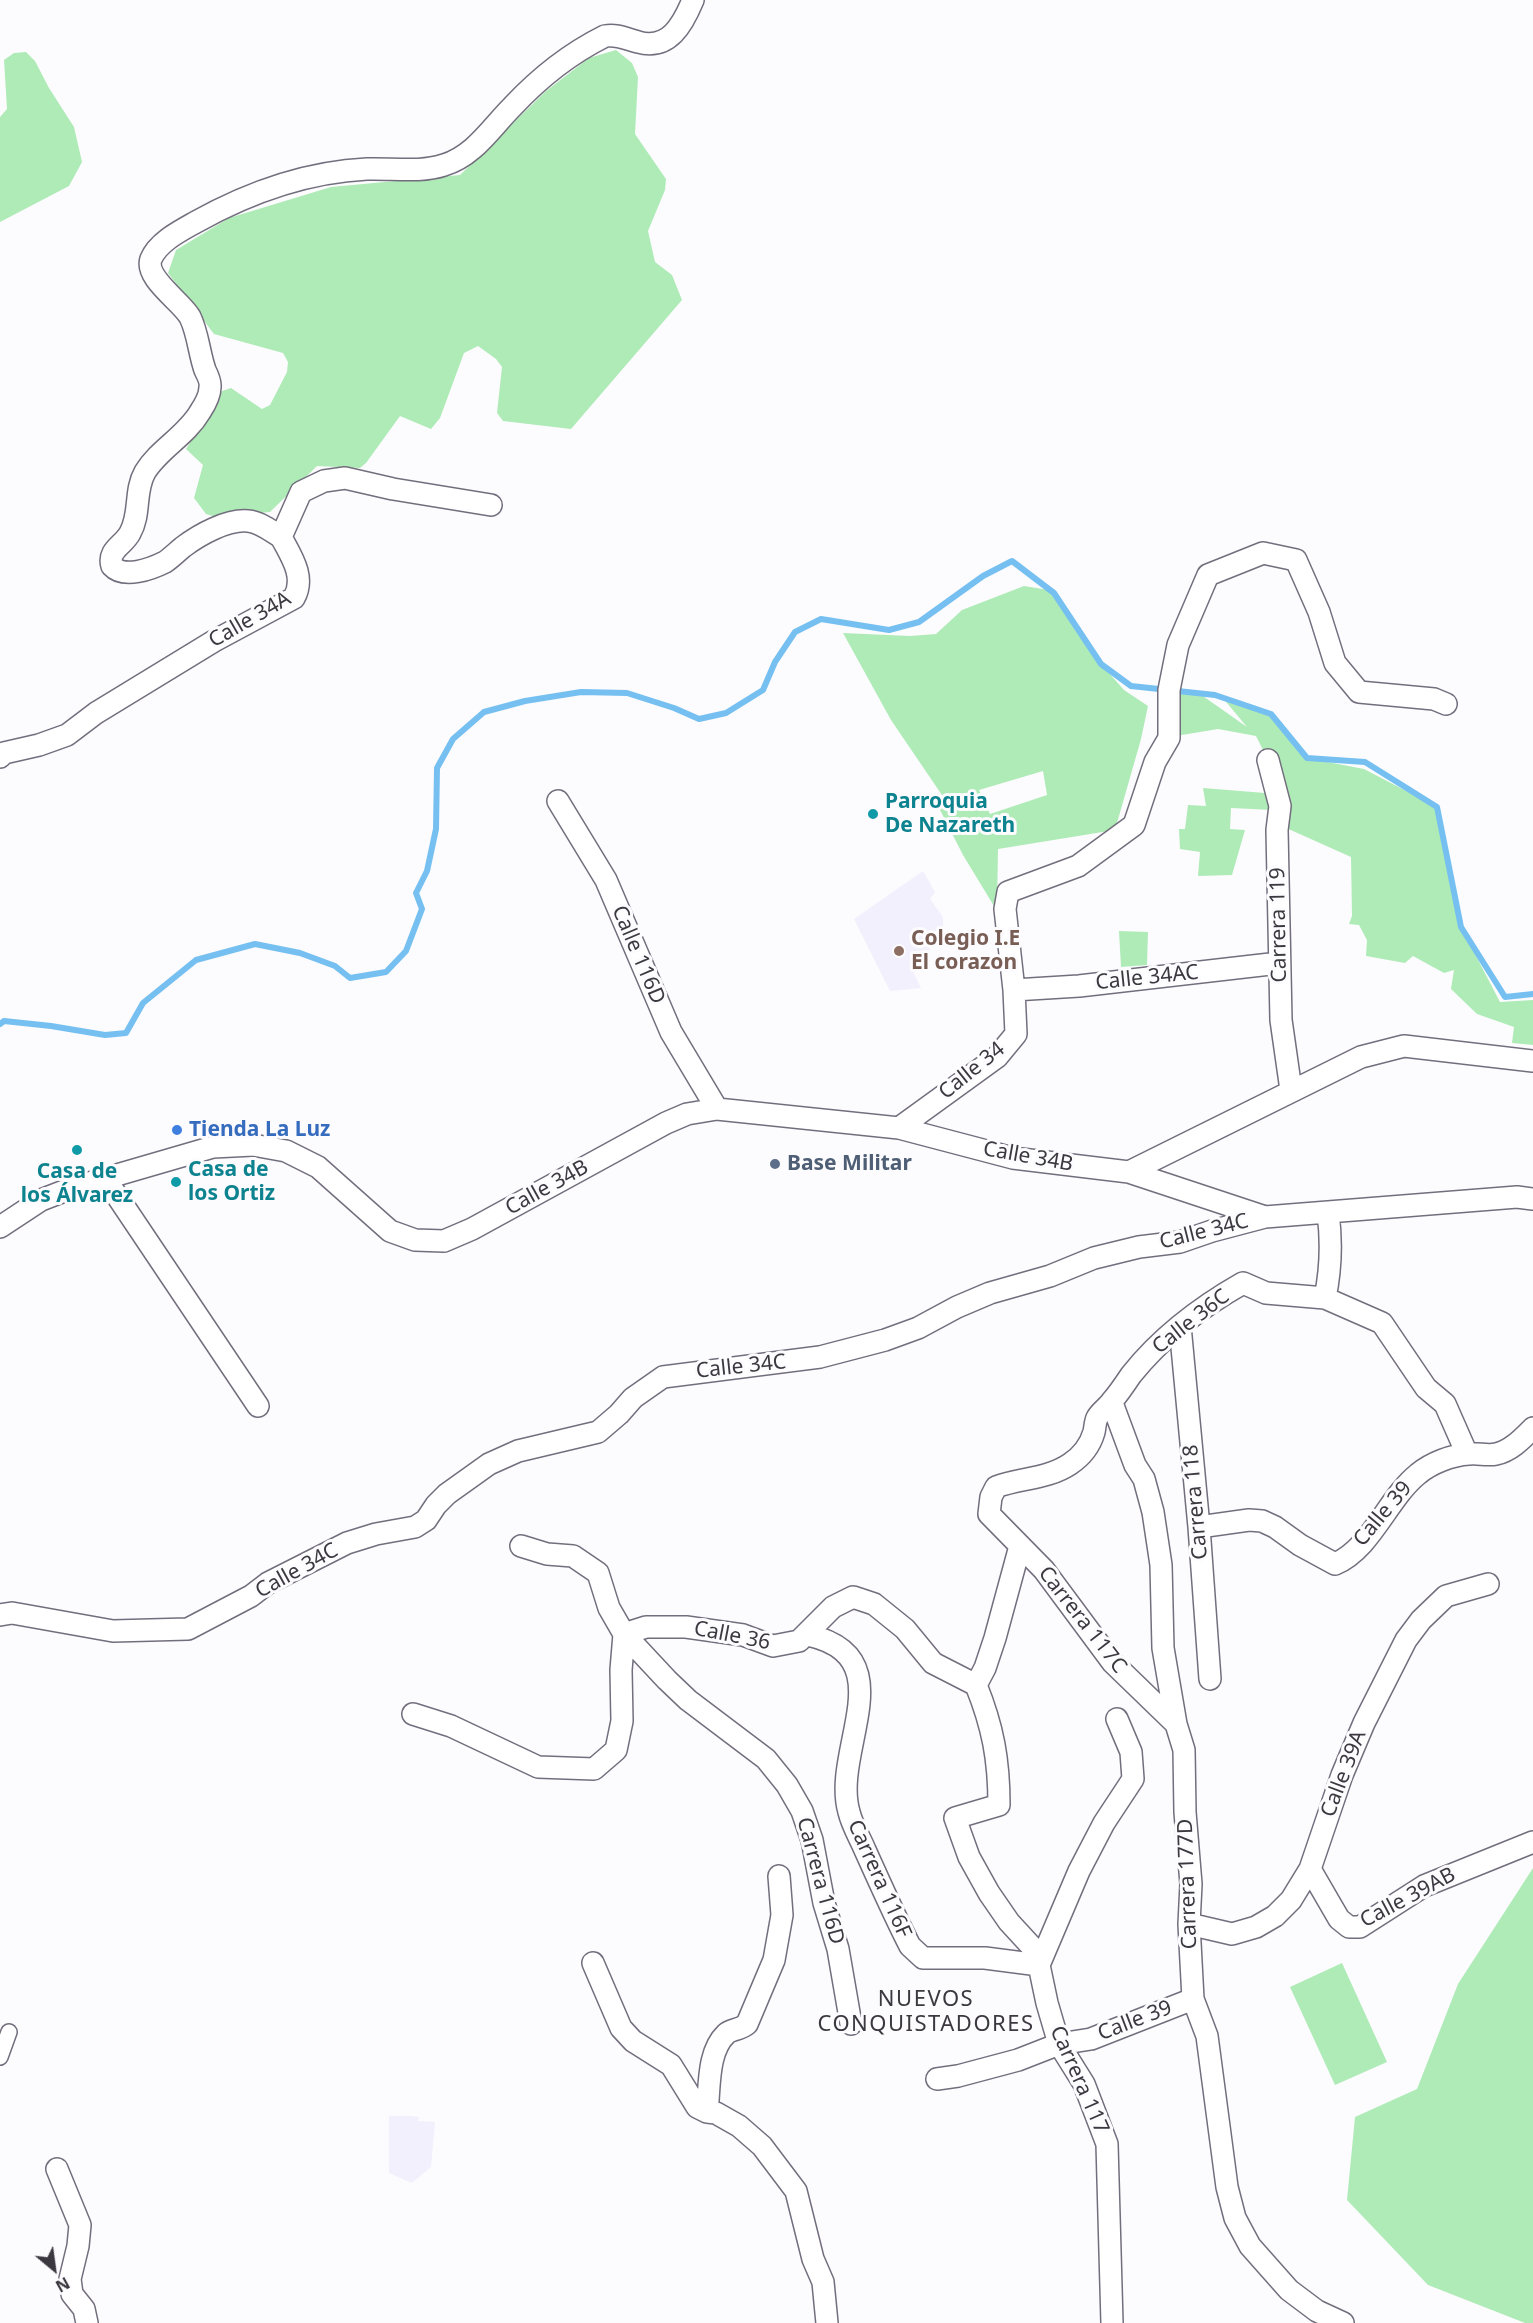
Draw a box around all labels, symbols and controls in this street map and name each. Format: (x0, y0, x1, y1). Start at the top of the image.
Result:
street label: Calle 34A (204, 586, 296, 654)
place label: Parroquia De Nazareth (885, 789, 1015, 839)
marker: Parroquia De Nazareth (866, 807, 880, 821)
street label: Carrera 119 (1265, 867, 1293, 983)
street label: Calle 116D (606, 902, 670, 1008)
place label: Colegio I.E El corazon (911, 926, 1020, 976)
marker: Colegio I.E El corazon (892, 944, 906, 958)
street label: Calle 34AC (1094, 960, 1200, 996)
street label: Calle 34 (934, 1037, 1010, 1105)
place label: Tienda La Luz (189, 1117, 330, 1143)
marker: Tienda La Luz (170, 1123, 184, 1137)
street label: Calle 34B (981, 1137, 1075, 1177)
marker: Casa de los Álvarez (70, 1143, 84, 1157)
place label: Base Militar (787, 1151, 912, 1177)
street label: Calle 34B (501, 1155, 593, 1221)
place label: Casa de los Ortiz (188, 1157, 275, 1207)
marker: Base Militar (768, 1157, 782, 1171)
place label: Casa de los Álvarez (21, 1159, 133, 1209)
marker: Casa de los Ortiz (169, 1175, 183, 1189)
street label: Calle 34C (1157, 1209, 1251, 1255)
street label: Calle 36C (1148, 1284, 1234, 1360)
street label: Calle 34C (695, 1350, 787, 1384)
street label: Carrera 118 (1178, 1443, 1214, 1561)
street label: Calle 39 (1349, 1476, 1417, 1552)
street label: Calle 34C (251, 1538, 343, 1604)
street label: Carrera 117C (1032, 1562, 1132, 1678)
street label: Calle 36 (692, 1616, 772, 1656)
street label: Calle 39A (1316, 1727, 1372, 1821)
street label: Carrera 116D (791, 1815, 849, 1947)
street label: Carrera 116F (842, 1816, 916, 1942)
street label: Carrera 177D (1173, 1818, 1203, 1950)
street label: Calle 39AB (1356, 1862, 1460, 1934)
district label: NUEVOS CONQUISTADORES (817, 1987, 1035, 2038)
street label: Calle 39 (1094, 1995, 1176, 2047)
street label: Carrera 117 (1044, 2022, 1114, 2138)
north arrow (24, 2239, 84, 2299)
text: N (52, 2272, 74, 2298)

